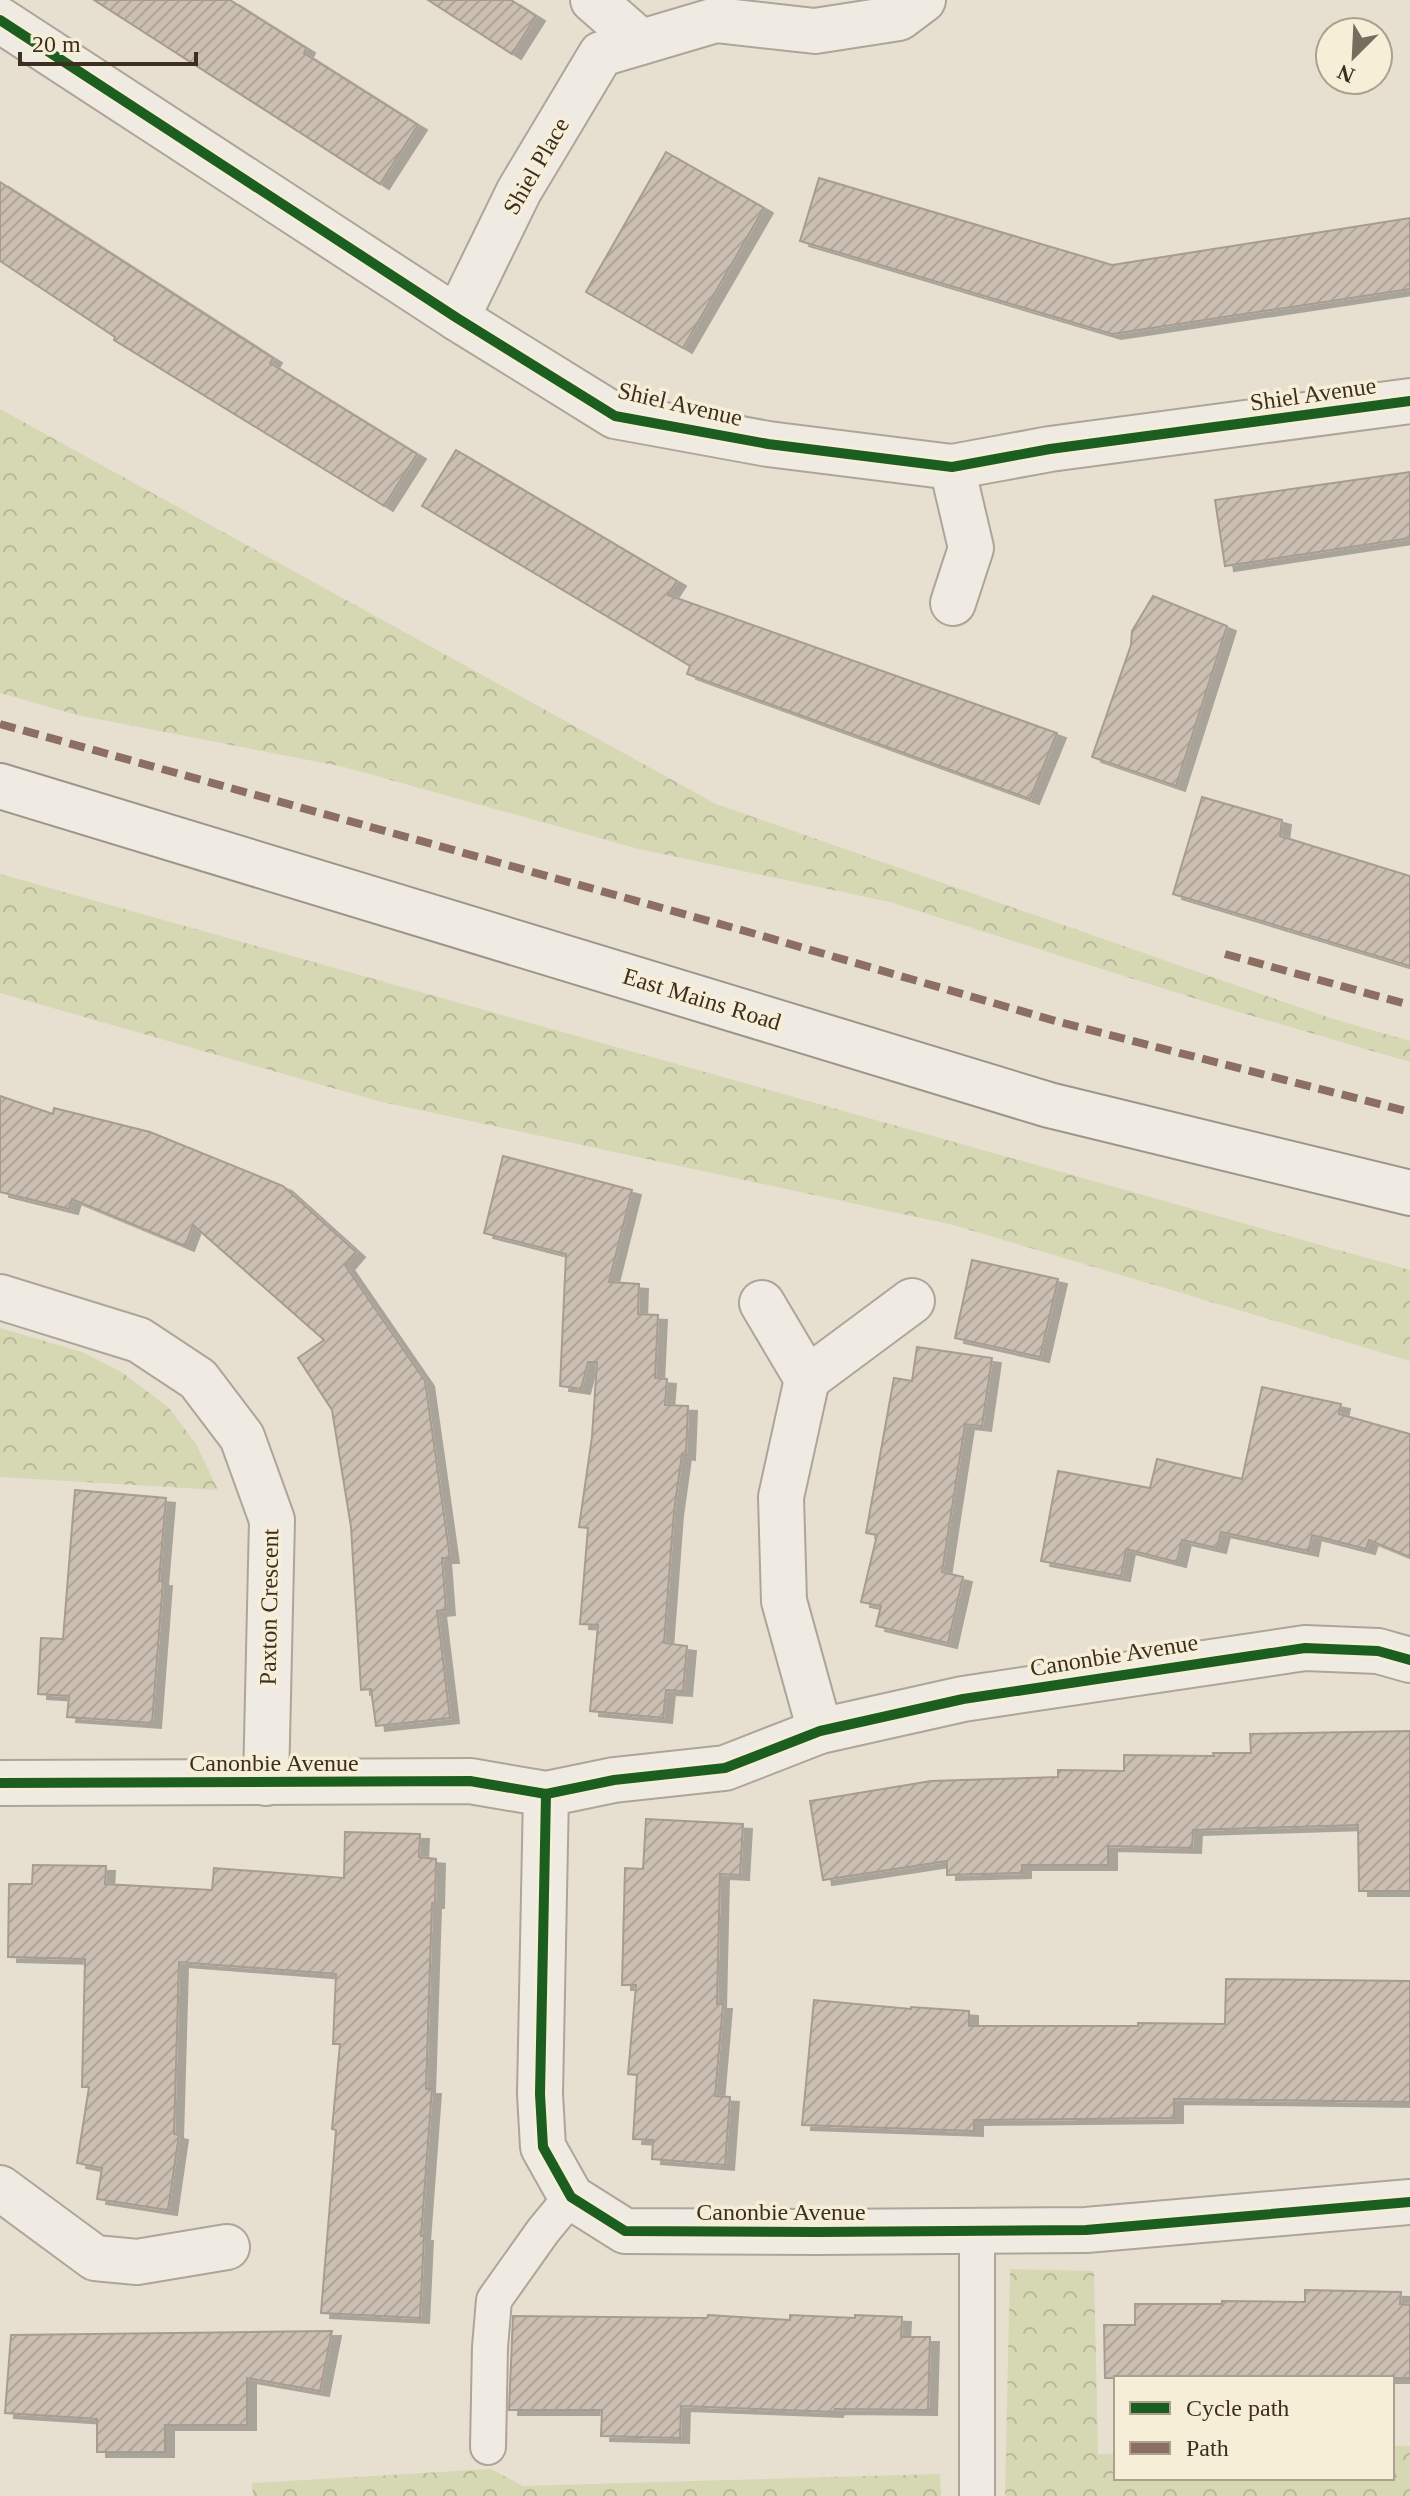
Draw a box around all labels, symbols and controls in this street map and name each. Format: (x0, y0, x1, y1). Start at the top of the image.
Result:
scale bar (20, 16, 196, 66)
north arrow (1314, 16, 1394, 96)
text: 20 m (32, 31, 81, 57)
text: N (1334, 59, 1358, 88)
street label: Shiel Place (498, 113, 574, 219)
street label: Shiel Avenue (1248, 372, 1378, 416)
street label: Shiel Avenue (615, 377, 745, 431)
street label: East Mains Road (620, 963, 784, 1035)
street label: Paxton Crescent (255, 1528, 283, 1686)
street label: Canonbie Avenue (1028, 1629, 1200, 1681)
street label: Canonbie Avenue (189, 1750, 359, 1776)
street label: Canonbie Avenue (696, 2199, 866, 2225)
legend (1114, 2376, 1394, 2480)
text: Cycle path (1186, 2395, 1289, 2421)
text: Path (1186, 2435, 1229, 2461)

